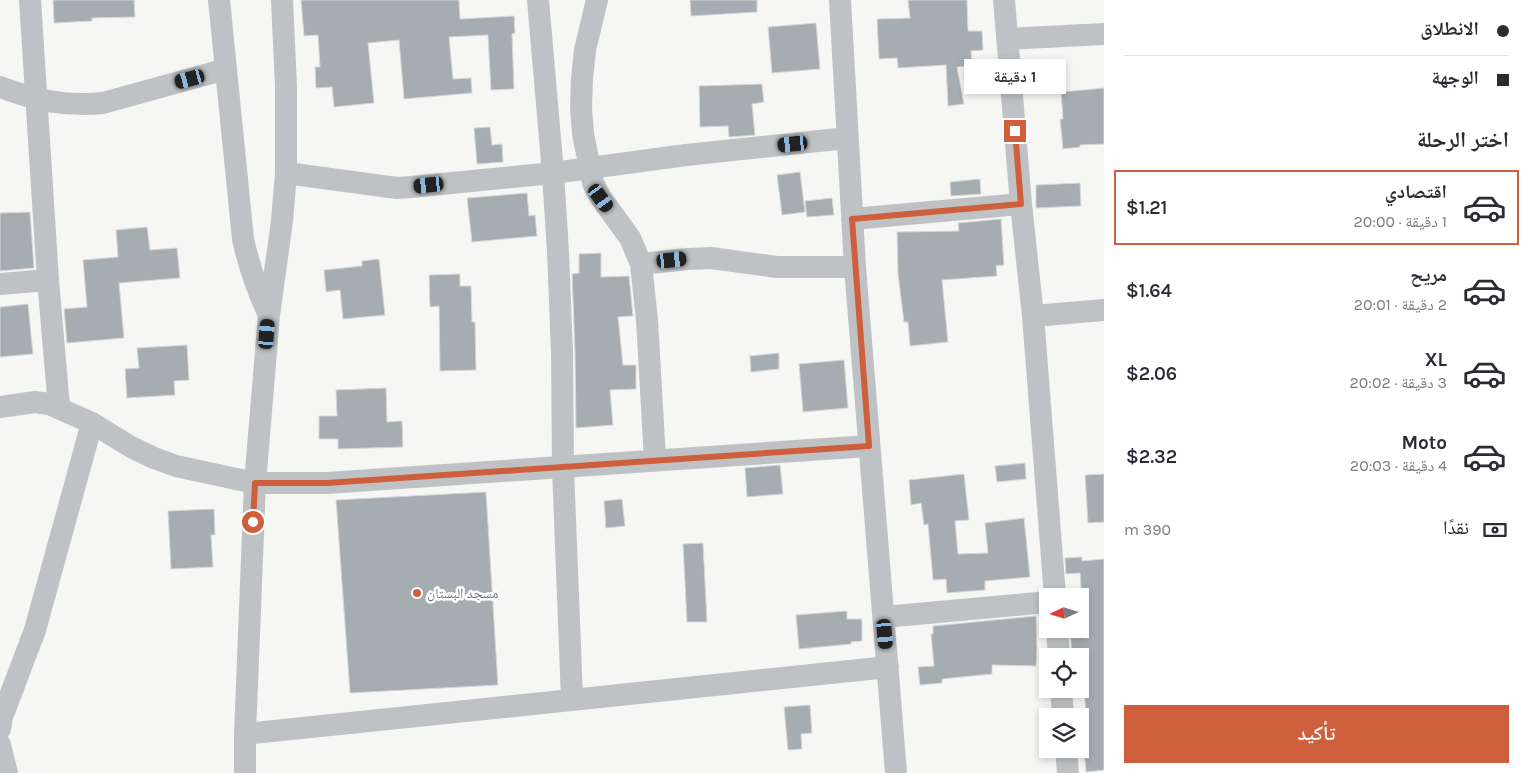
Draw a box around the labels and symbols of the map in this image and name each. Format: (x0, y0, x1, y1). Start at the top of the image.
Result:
callout: 1 دقيقة (964, 58, 1066, 94)
car (173, 68, 206, 90)
route end (1004, 120, 1026, 142)
car (777, 135, 808, 153)
car (413, 176, 444, 194)
car (586, 181, 615, 215)
car (656, 251, 687, 269)
car (258, 318, 275, 350)
route start (242, 511, 264, 533)
place label: مسجد البستان (427, 585, 498, 602)
marker: مسجد البستان (411, 587, 423, 599)
north arrow (1039, 588, 1089, 638)
car (876, 618, 893, 650)

